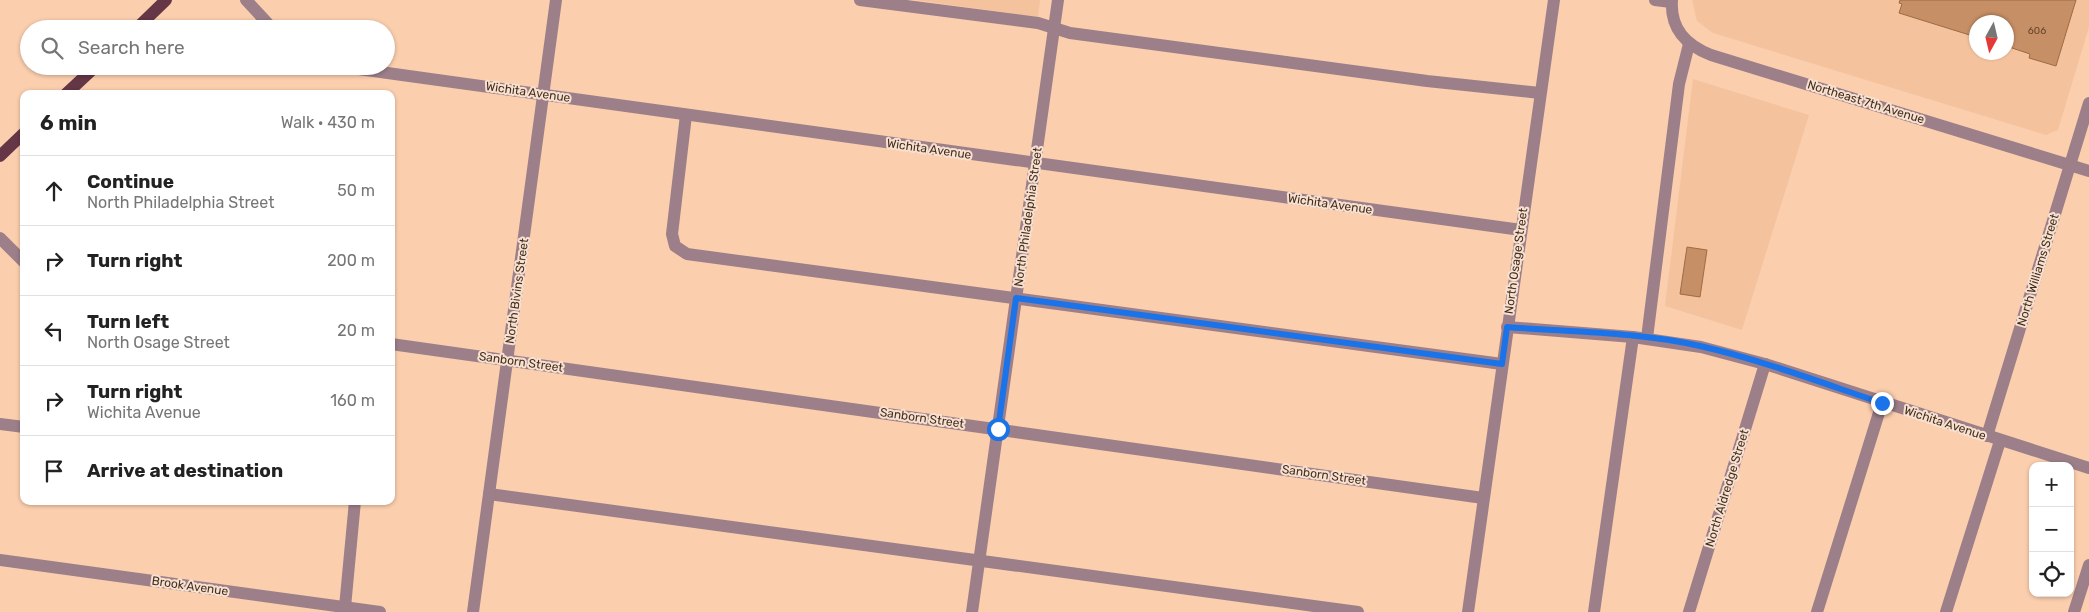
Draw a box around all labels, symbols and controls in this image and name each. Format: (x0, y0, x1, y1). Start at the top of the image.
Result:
north arrow (1969, 15, 2014, 60)
search box (20, 20, 395, 75)
house number: 606 (2028, 25, 2046, 37)
icon: search (38, 34, 66, 62)
text: Search here (78, 36, 185, 59)
street label: Northeast 7th Avenue (1806, 78, 1926, 127)
street label: Wichita Avenue (485, 79, 571, 105)
text: 6 min (40, 110, 97, 135)
text: Walk · 430 m (281, 113, 375, 132)
street label: Wichita Avenue (886, 136, 972, 162)
street label: North Philadelphia Street (1011, 146, 1045, 288)
text: Continue (87, 170, 174, 193)
icon: ahead (40, 177, 68, 205)
text: 50 m (337, 181, 375, 200)
street label: Wichita Avenue (1287, 191, 1373, 217)
text: North Philadelphia Street (87, 193, 274, 212)
street label: North Osage Street (1502, 207, 1530, 315)
street label: North Williams Street (2014, 212, 2062, 328)
street label: North Bivins Street (503, 237, 531, 345)
icon: right (40, 247, 68, 275)
text: Turn right (87, 249, 182, 272)
text: 200 m (327, 251, 375, 270)
text: Turn left (87, 310, 169, 333)
icon: left (40, 317, 68, 345)
text: 20 m (337, 321, 375, 340)
text: North Osage Street (87, 333, 230, 352)
street label: Sanborn Street (478, 349, 564, 375)
text: Turn right (87, 380, 182, 403)
icon: right (40, 387, 68, 415)
text: 160 m (330, 391, 375, 410)
route end (1871, 392, 1894, 415)
text: Wichita Avenue (87, 403, 201, 422)
street label: Wichita Avenue (1902, 403, 1988, 443)
street label: Sanborn Street (879, 405, 965, 431)
route start (987, 418, 1010, 441)
street label: North Aldredge Street (1702, 427, 1752, 549)
icon: arrive (40, 457, 68, 485)
text: Arrive at destination (87, 459, 283, 482)
street label: Sanborn Street (1281, 462, 1367, 488)
map controls (2029, 462, 2074, 597)
button: + (2029, 462, 2074, 507)
button: − (2029, 507, 2074, 552)
button: locate (2029, 552, 2074, 597)
street label: Brook Avenue (151, 574, 229, 598)

